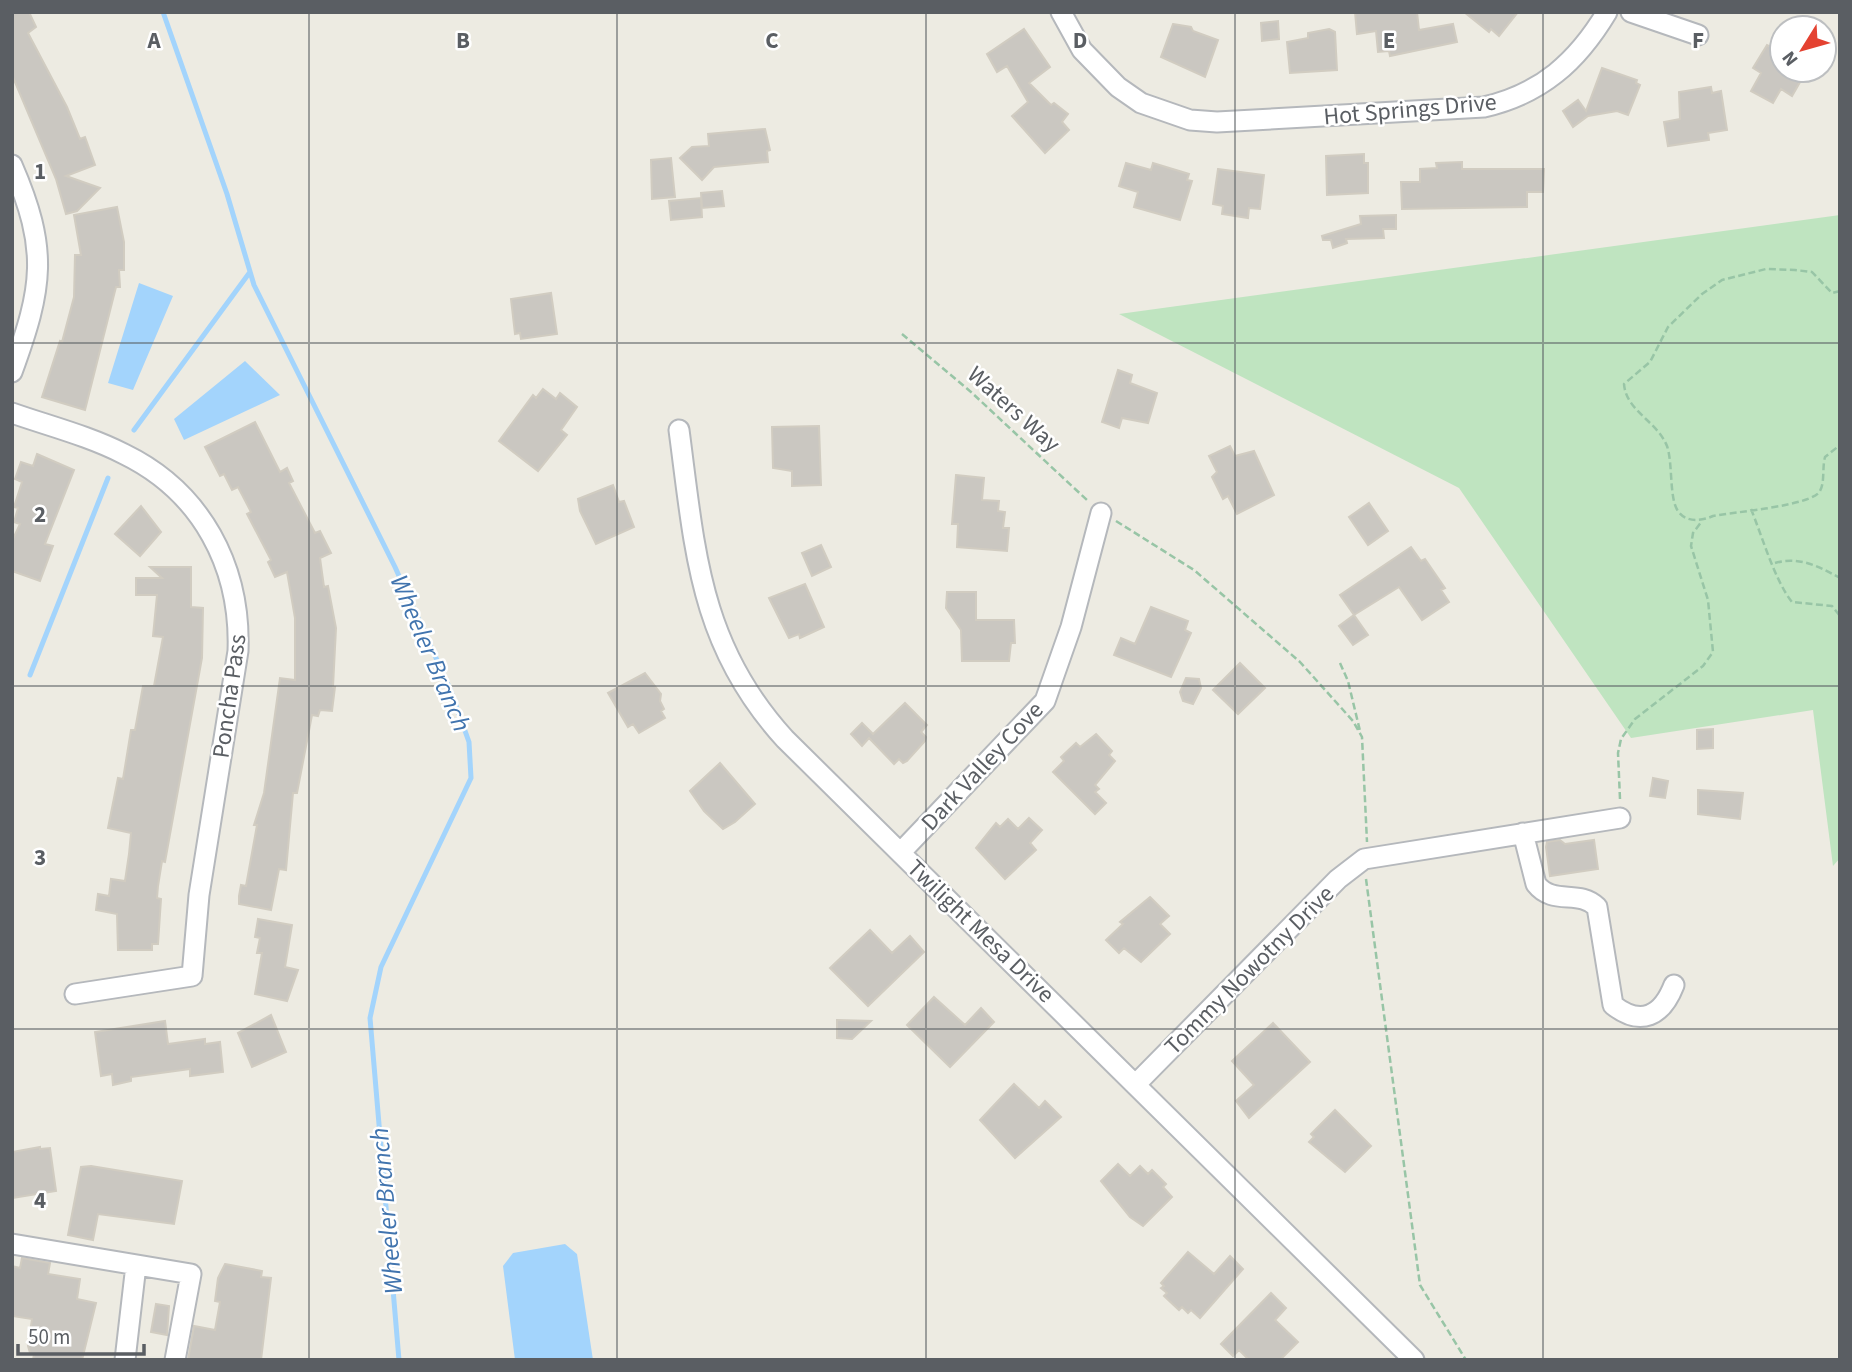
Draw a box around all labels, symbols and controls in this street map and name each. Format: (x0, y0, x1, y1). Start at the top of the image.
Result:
north arrow (1768, 14, 1838, 84)
text: A (146, 24, 161, 57)
text: B (456, 24, 470, 57)
text: C (765, 24, 779, 57)
text: D (1073, 24, 1087, 57)
text: E (1383, 24, 1395, 57)
text: F (1692, 24, 1704, 57)
text: N (1776, 45, 1805, 72)
street label: Hot Springs Drive (1322, 84, 1498, 134)
text: 1 (34, 155, 46, 188)
street label: Waters Way (959, 358, 1068, 461)
text: 2 (34, 498, 46, 531)
water label: Wheeler Branch (381, 569, 480, 737)
street label: Poncha Pass (203, 632, 256, 760)
street label: Dark Valley Cove (913, 694, 1052, 839)
text: 3 (34, 841, 46, 874)
street label: Twilight Mesa Drive (899, 852, 1062, 1011)
street label: Tommy Nowotny Drive (1157, 878, 1342, 1063)
water label: Wheeler Branch (361, 1126, 412, 1296)
text: 4 (34, 1184, 46, 1217)
scale bar (18, 1312, 144, 1356)
text: 50 m (28, 1322, 70, 1352)

